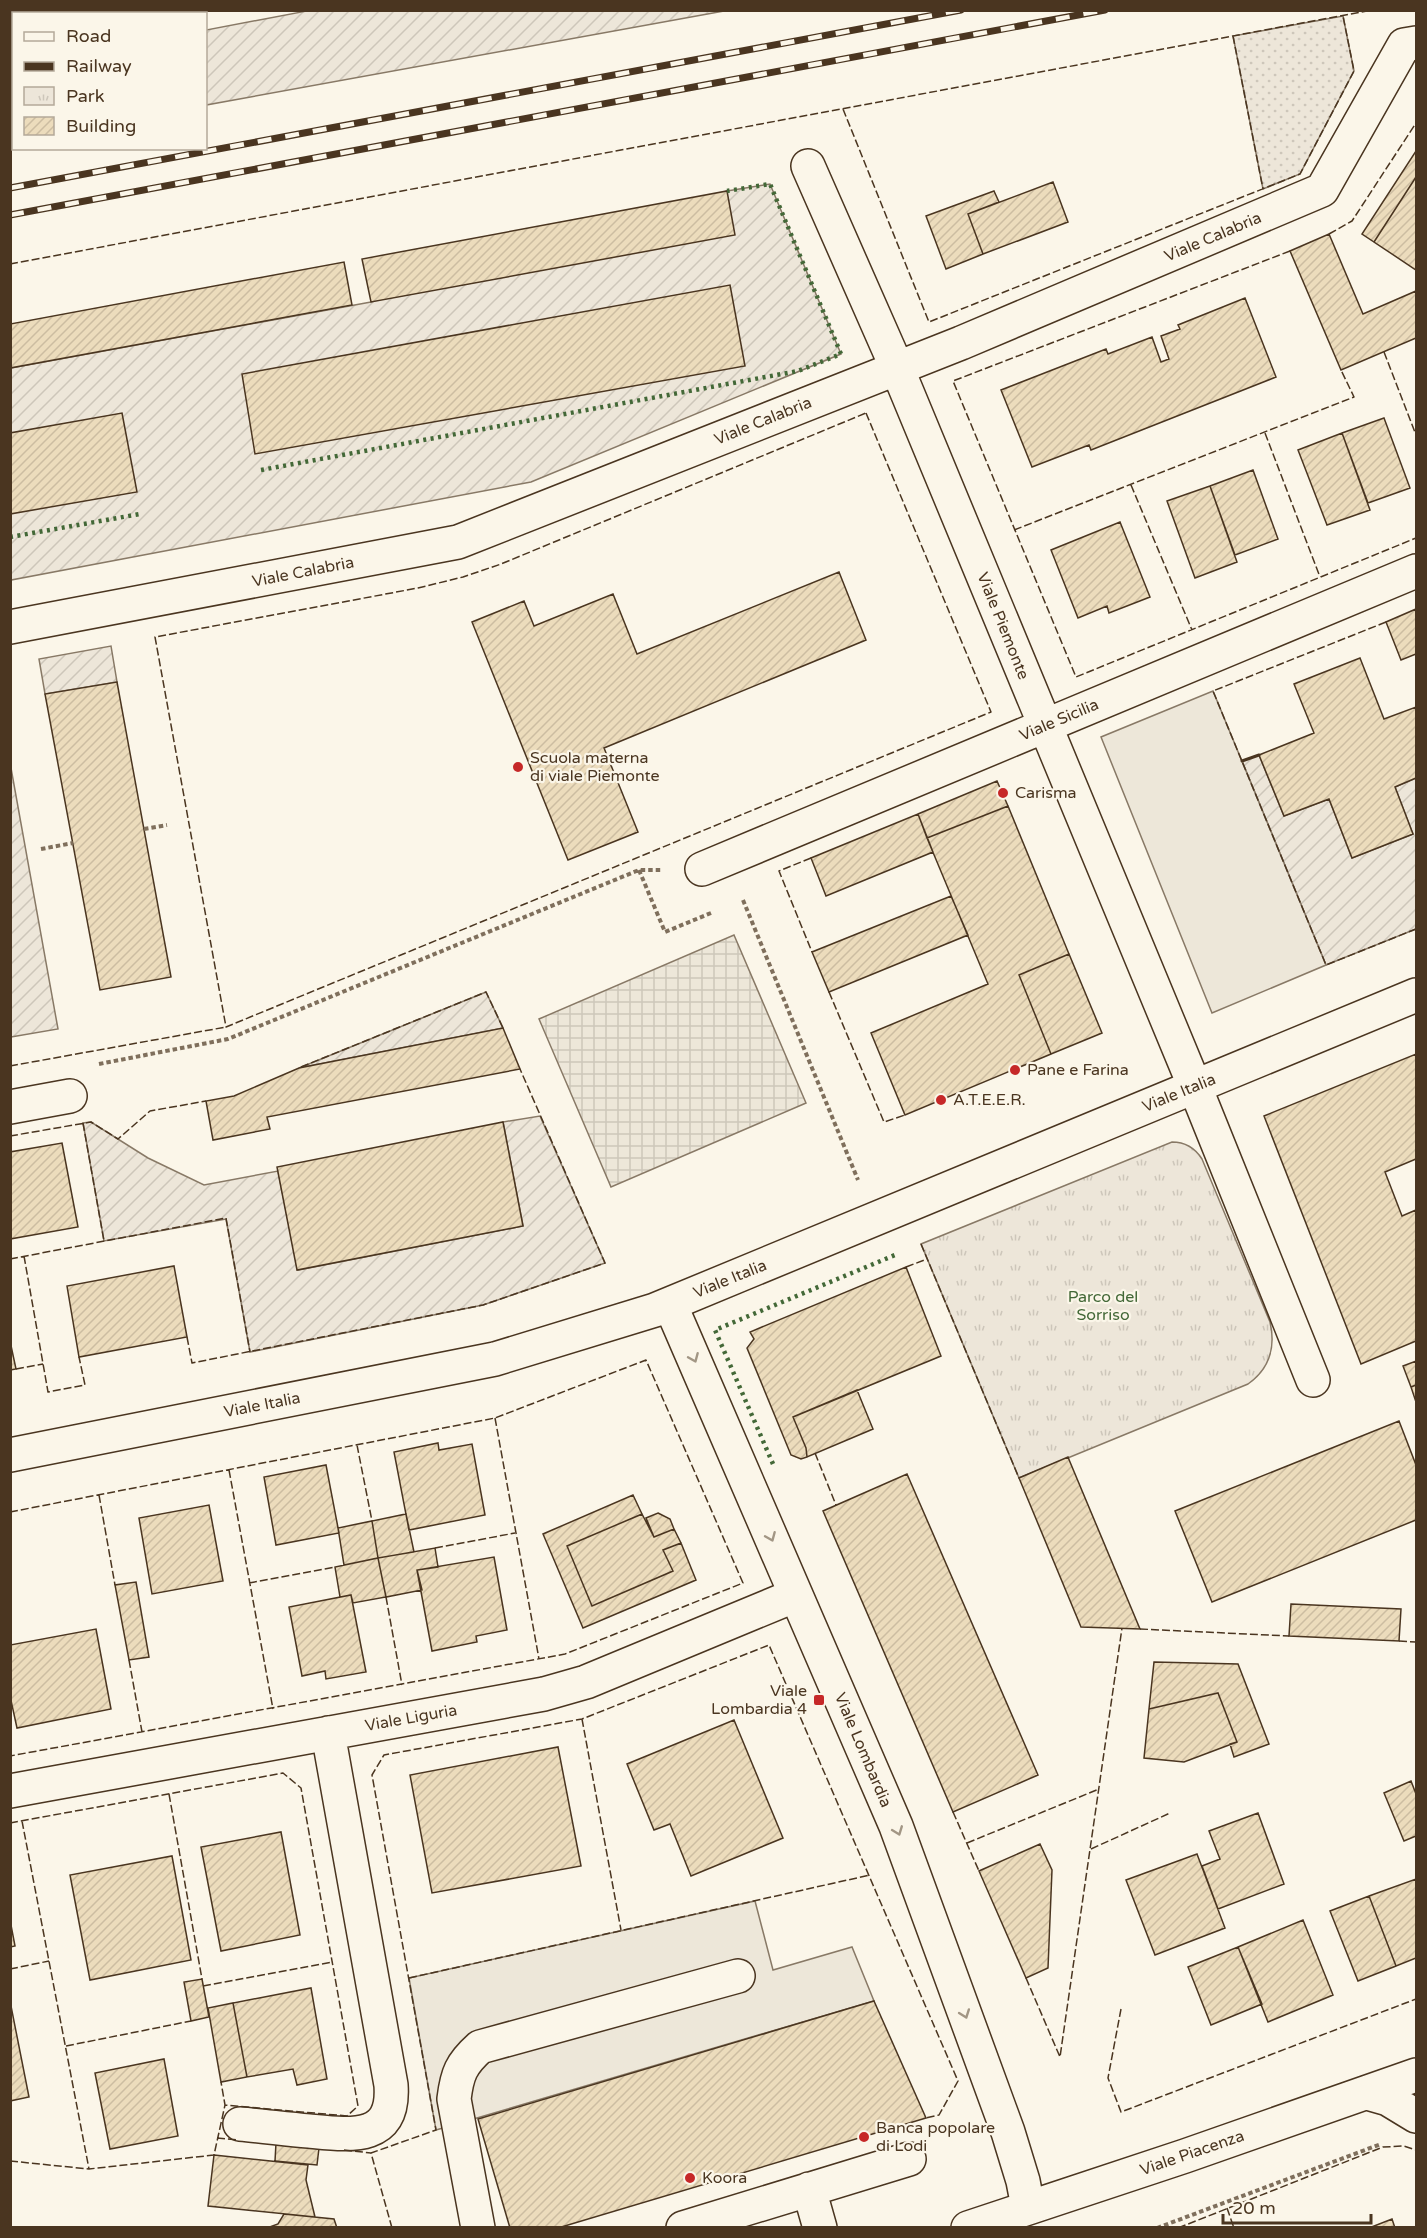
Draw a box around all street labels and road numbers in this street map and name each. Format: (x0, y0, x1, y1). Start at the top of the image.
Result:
street label: Viale Calabria (1161, 208, 1265, 266)
street label: Viale Calabria (711, 392, 815, 450)
street label: Viale Calabria (250, 552, 356, 592)
street label: Viale Piemonte (972, 569, 1034, 683)
street label: Viale Sicilia (1016, 694, 1102, 746)
street label: Viale Italia (1139, 1069, 1219, 1117)
street label: Viale Italia (690, 1255, 770, 1303)
street label: Viale Italia (222, 1388, 302, 1422)
street label: Viale Lombardia (830, 1690, 896, 1810)
street label: Viale Liguria (363, 1700, 459, 1736)
street label: Viale Piacenza (1137, 2126, 1247, 2180)

